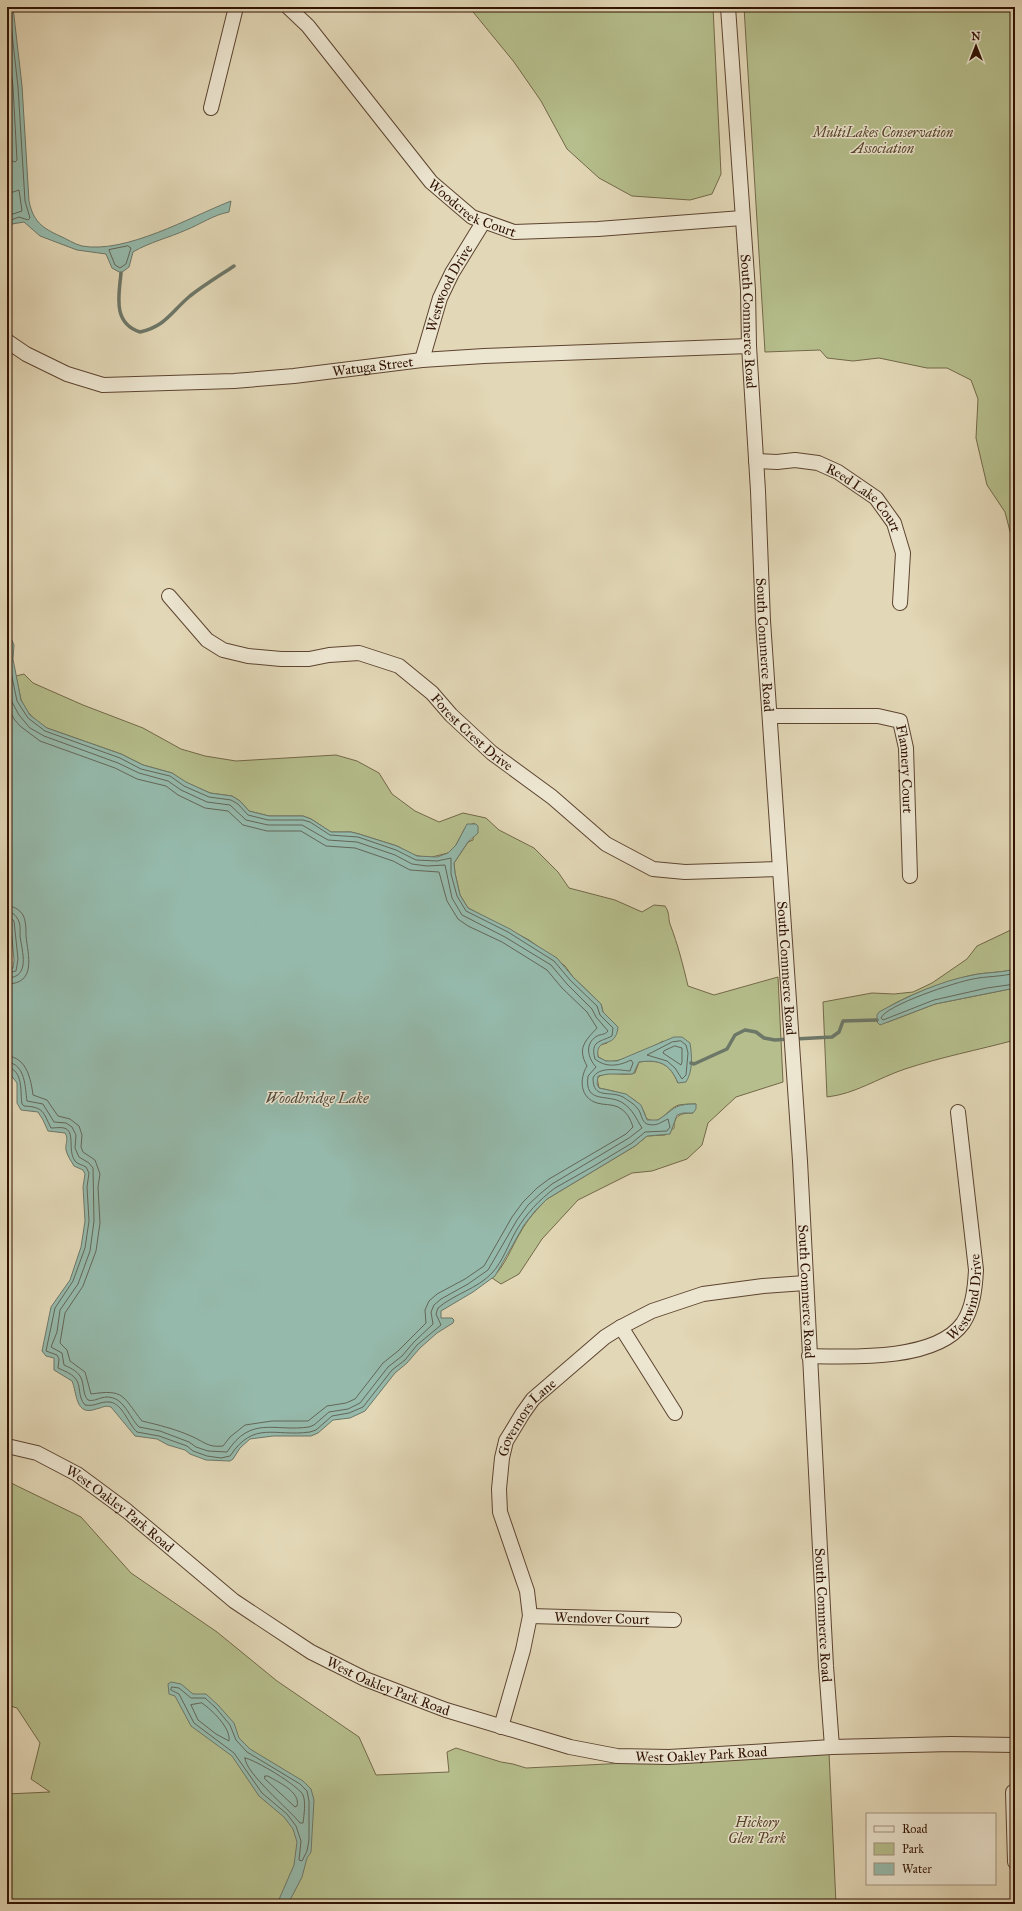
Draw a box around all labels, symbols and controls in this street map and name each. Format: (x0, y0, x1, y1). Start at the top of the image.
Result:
north arrow (956, 26, 996, 66)
text: N (971, 30, 981, 43)
park label: MultiLakes Conservation Association (811, 124, 954, 157)
street label: Woodcreek Court (425, 176, 518, 241)
street label: Westwood Drive (423, 241, 477, 334)
street label: South Commerce Road (736, 254, 760, 389)
street label: Watuga Street (332, 353, 414, 380)
street label: Reed Lake Court (823, 460, 904, 534)
street label: South Commerce Road (752, 577, 777, 712)
street label: Forest Crest Drive (427, 690, 516, 775)
street label: Flannery Court (892, 723, 916, 814)
street label: South Commerce Road (773, 901, 799, 1036)
water label: Woodbridge Lake (266, 1089, 369, 1107)
street label: South Commerce Road (794, 1224, 818, 1359)
street label: Westwind Drive (943, 1253, 985, 1344)
street label: Governors Lane (495, 1375, 560, 1458)
street label: West Oakley Park Road (63, 1462, 177, 1556)
street label: South Commerce Road (811, 1548, 835, 1683)
street label: Wendover Court (554, 1609, 650, 1628)
street label: West Oakley Park Road (324, 1653, 452, 1720)
street label: West Oakley Park Road (635, 1743, 768, 1766)
legend (866, 1813, 996, 1885)
park label: Hickory Glen Park (728, 1814, 787, 1847)
text: Road (902, 1822, 928, 1836)
text: Park (902, 1842, 924, 1856)
text: Water (902, 1862, 932, 1876)

